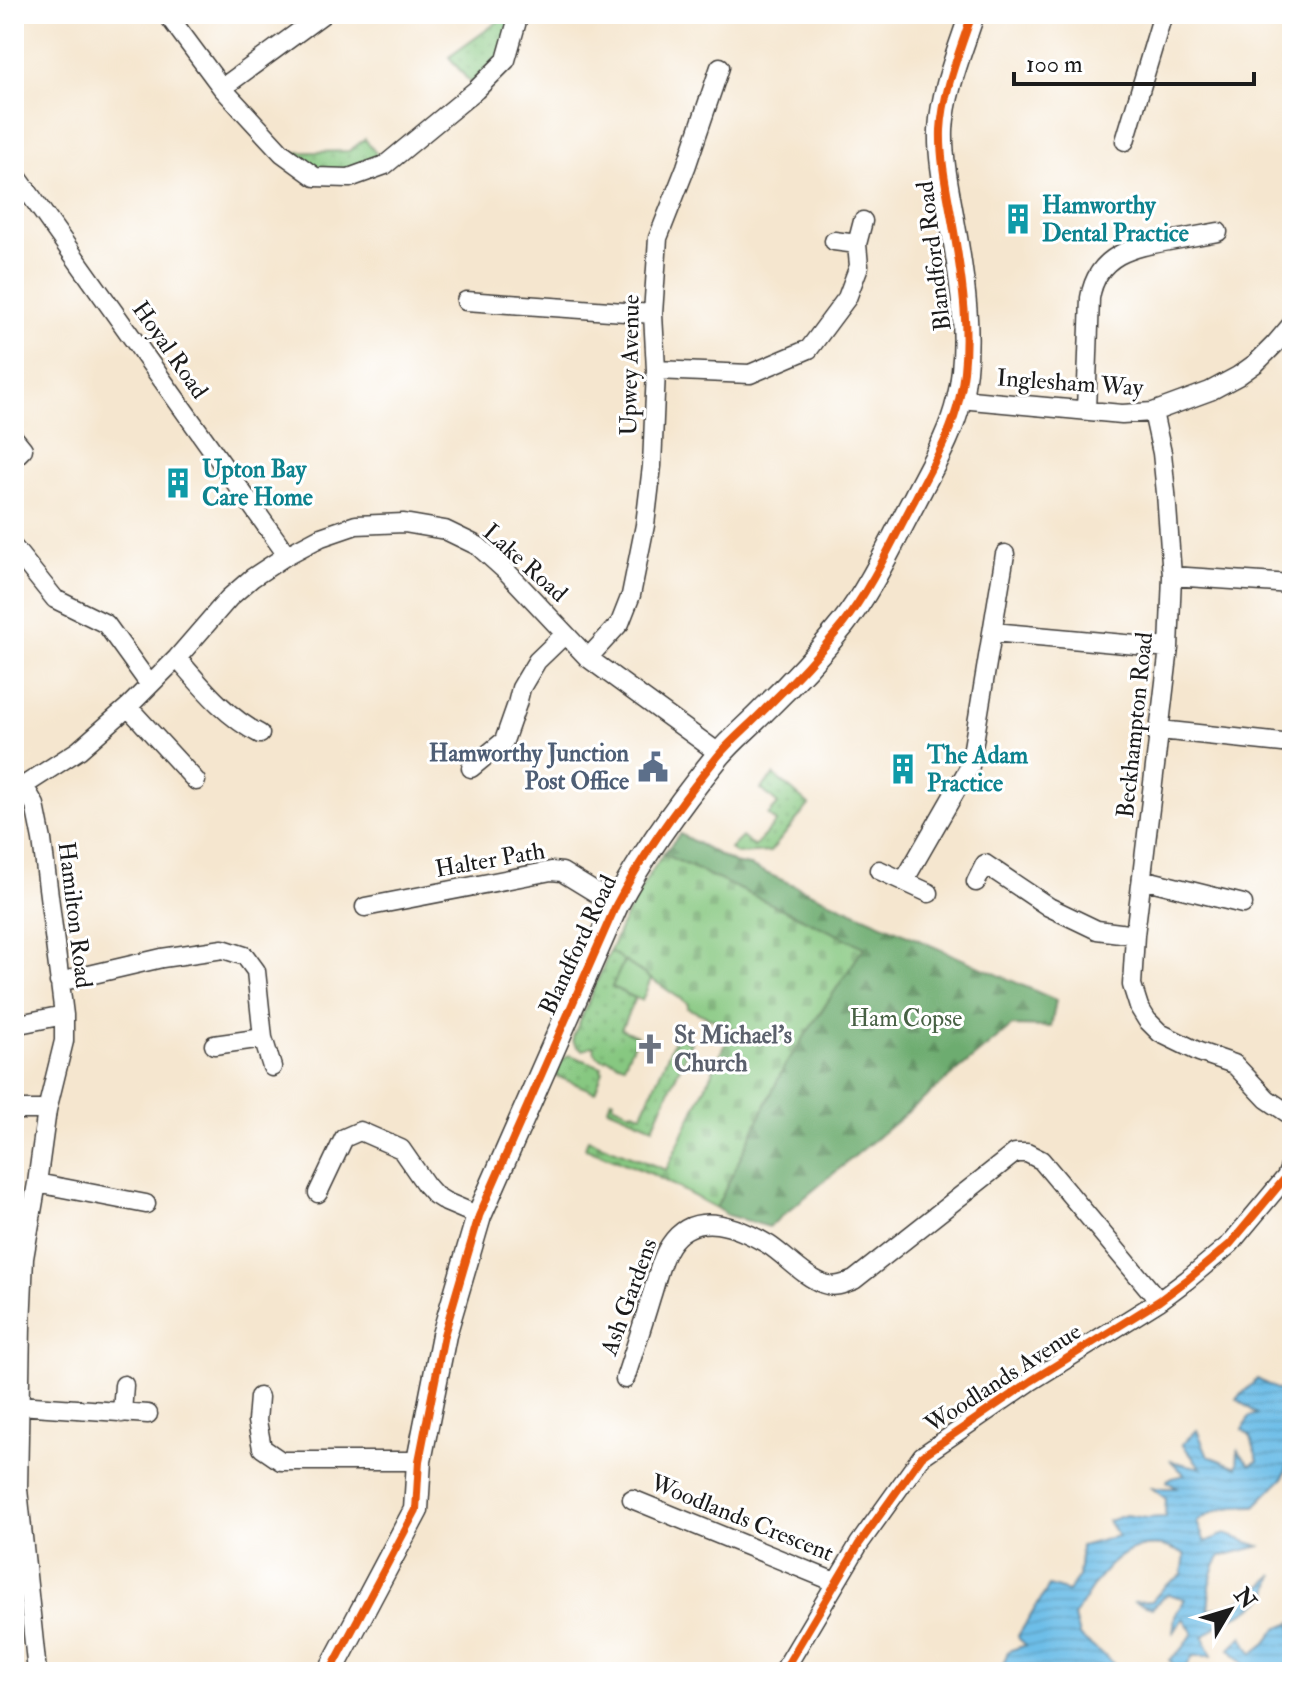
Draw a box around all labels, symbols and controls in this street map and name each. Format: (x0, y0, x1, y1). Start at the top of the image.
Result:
scale bar (1014, 36, 1254, 86)
text: 100 m (1026, 49, 1083, 80)
street label: Blandford Road (909, 179, 959, 333)
place label: Hamworthy Dental Practice (1042, 190, 1189, 249)
building icon: Hamworthy Dental Practice (1001, 202, 1035, 236)
street label: Upwey Avenue (613, 294, 647, 436)
street label: Hoyal Road (125, 295, 215, 405)
street label: Inglesham Way (996, 362, 1145, 404)
place label: Upton Bay Care Home (202, 454, 313, 513)
building icon: Upton Bay Care Home (161, 466, 195, 500)
street label: Lake Road (476, 517, 574, 609)
street label: Beckhampton Road (1110, 630, 1160, 820)
place label: Hamworthy Junction Post Office (429, 738, 630, 797)
place label: The Adam Practice (926, 740, 1028, 799)
public building icon: Hamworthy Junction Post Office (636, 750, 670, 784)
building icon: The Adam Practice (886, 752, 920, 786)
street label: Halter Path (433, 835, 548, 885)
street label: Hamilton Road (51, 840, 99, 990)
street label: Blandford Road (532, 870, 624, 1020)
park label: Ham Copse (850, 1003, 962, 1034)
place label: St Michael's Church (674, 1020, 792, 1079)
church icon: St Michael's Church (633, 1032, 667, 1066)
street label: Ash Gardens (593, 1234, 664, 1361)
street label: Woodlands Avenue (918, 1316, 1087, 1441)
street label: Woodlands Crescent (645, 1467, 838, 1569)
north arrow (1190, 1570, 1270, 1650)
text: N (1227, 1581, 1262, 1615)

